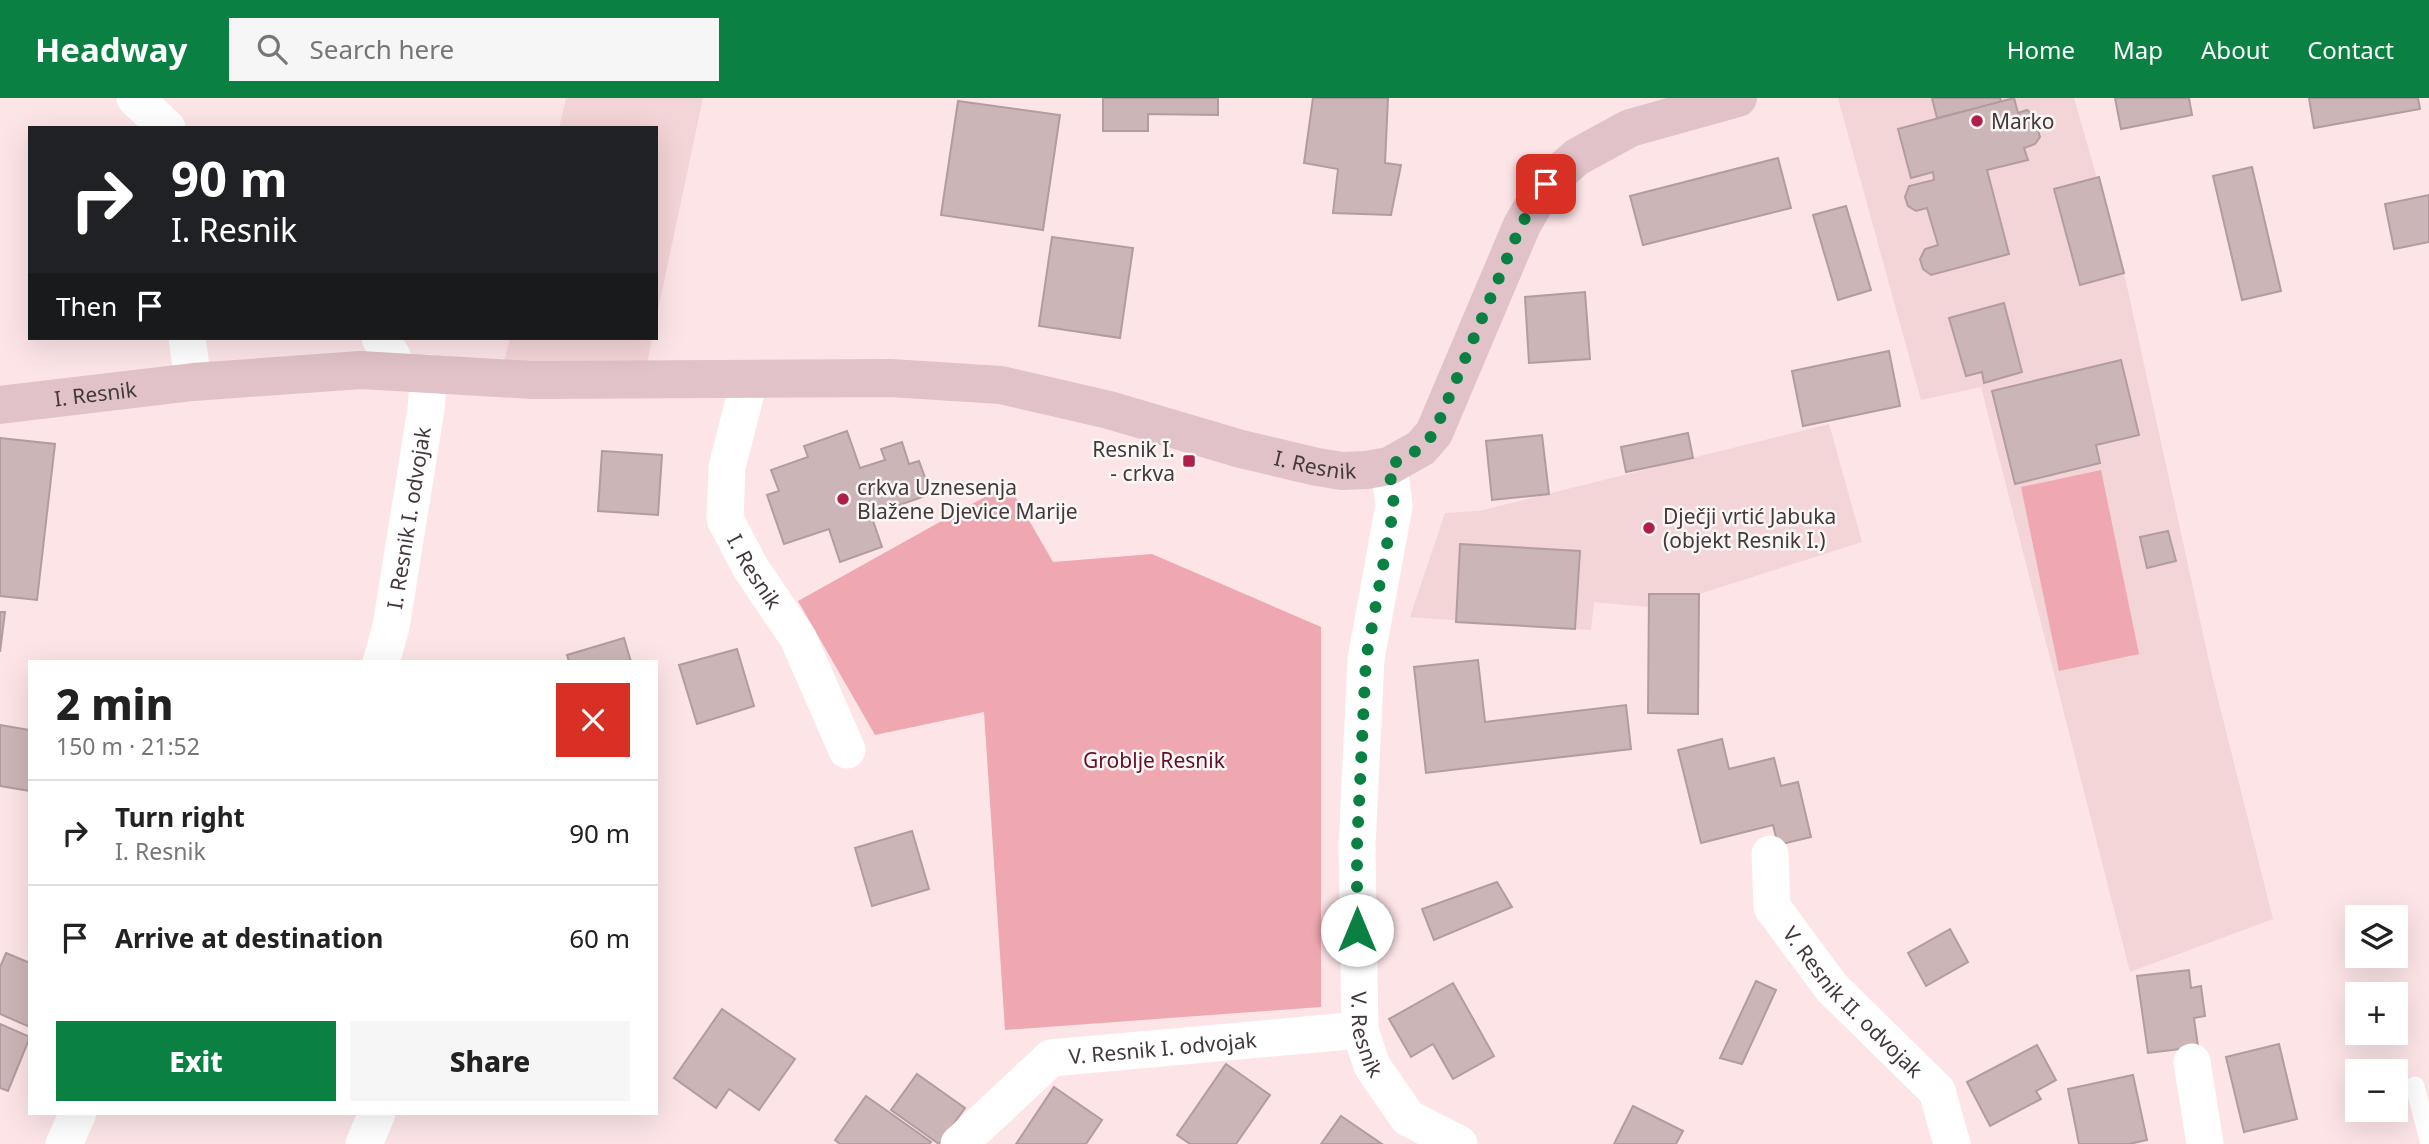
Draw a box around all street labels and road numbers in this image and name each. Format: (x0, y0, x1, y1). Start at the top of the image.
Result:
street label: I. Resnik (53, 375, 139, 412)
street label: I. Resnik I. odvojak (380, 424, 437, 611)
street label: I. Resnik (1272, 443, 1358, 485)
street label: I. Resnik (721, 529, 789, 615)
street label: V. Resnik II. odvojak (1777, 921, 1929, 1084)
street label: V. Resnik (1345, 991, 1390, 1083)
street label: V. Resnik I. odvojak (1068, 1025, 1258, 1070)

